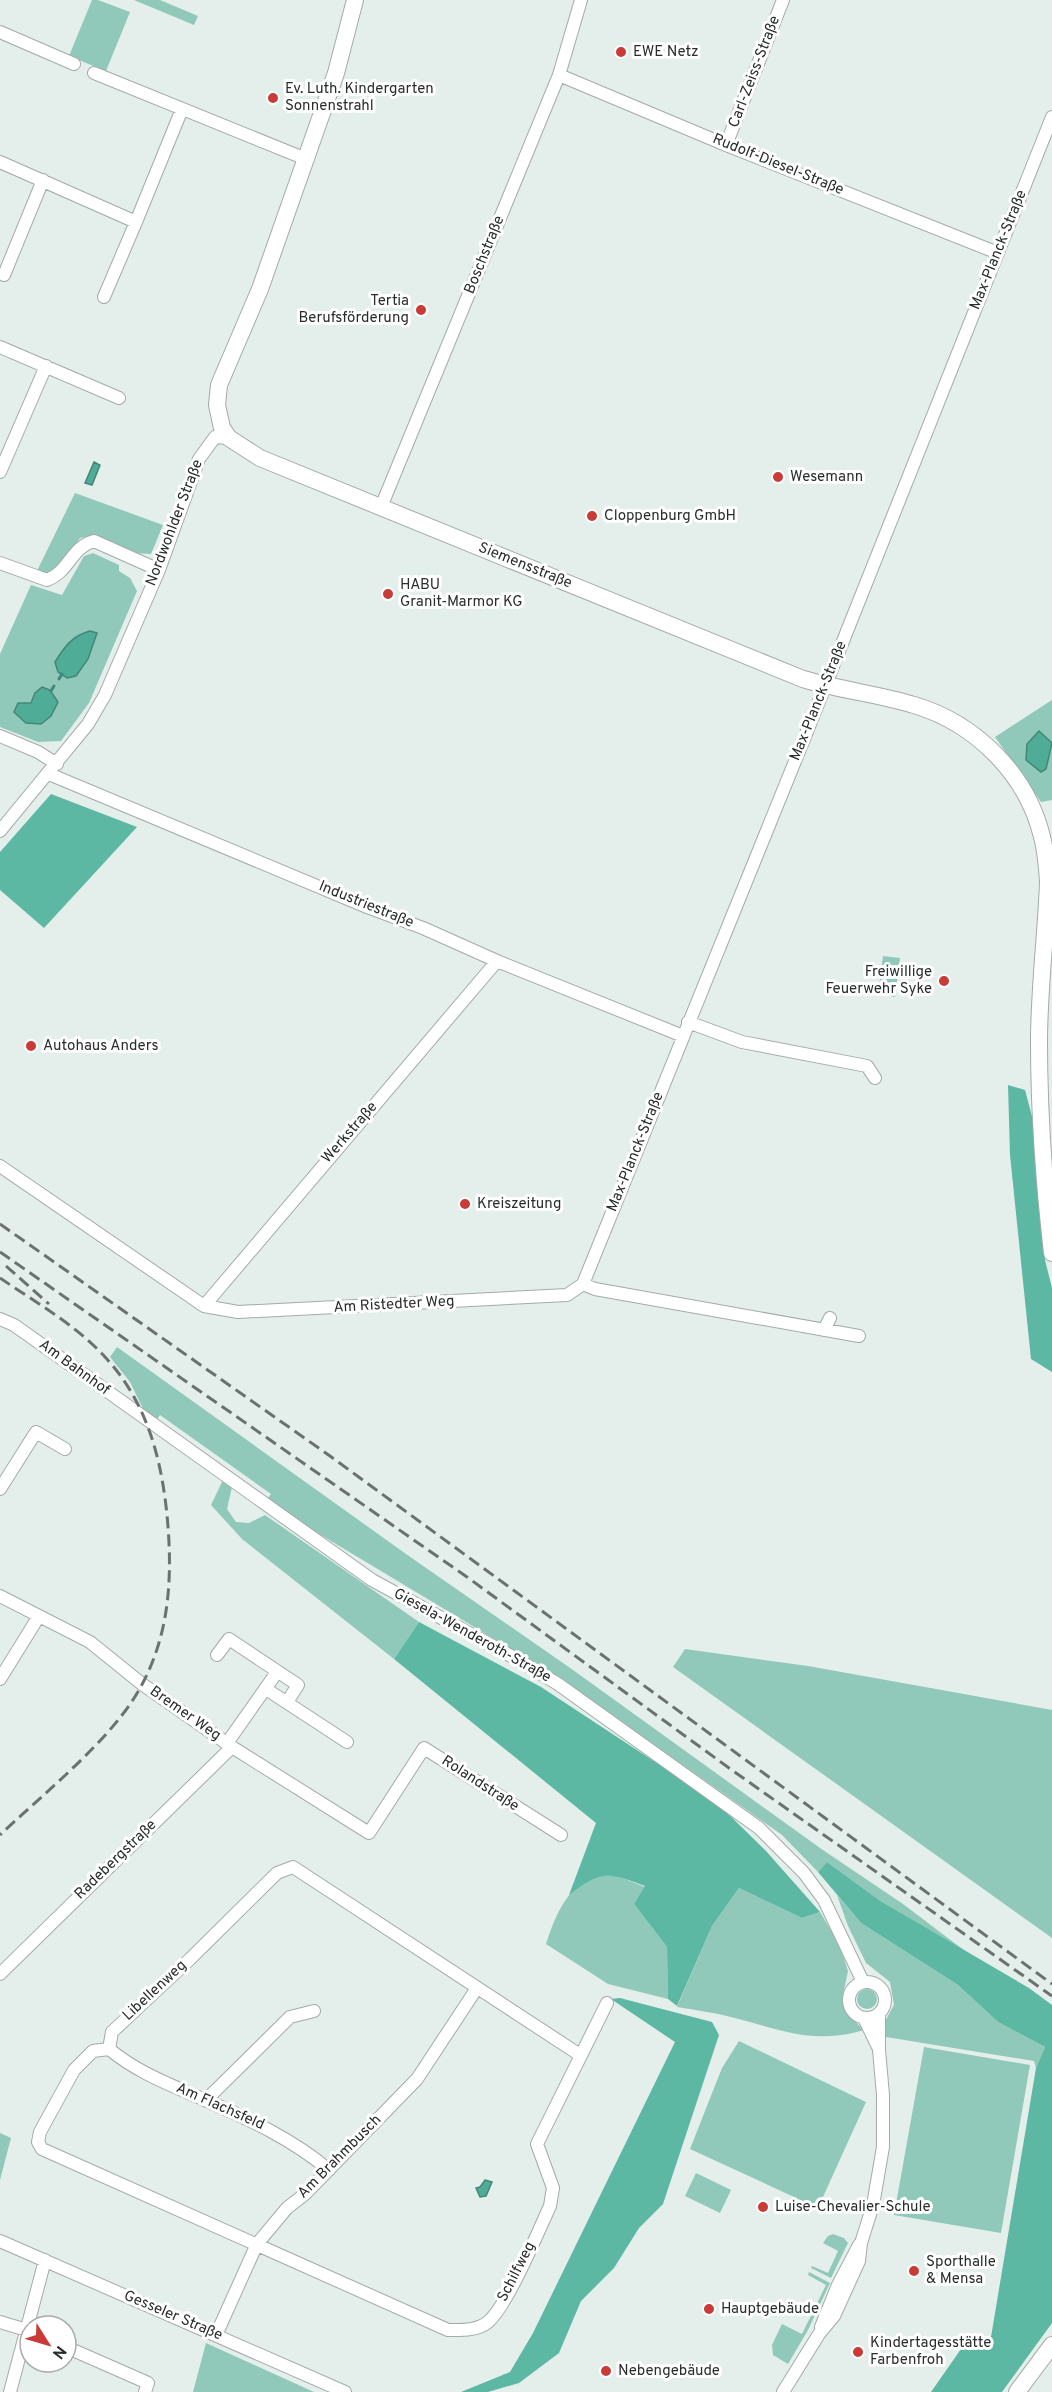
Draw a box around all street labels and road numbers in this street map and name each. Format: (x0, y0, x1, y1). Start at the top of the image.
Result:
street label: Carl-Zeiss-Straße (725, 13, 785, 131)
street label: Rudolf-Diesel-Straße (710, 130, 846, 200)
street label: Max-Planck-Straße (966, 187, 1032, 313)
street label: Boschstraße (461, 213, 509, 297)
street label: Nordwohlder Straße (142, 457, 208, 589)
street label: Siemensstraße (475, 539, 575, 593)
street label: Max-Planck-Straße (786, 638, 852, 764)
street label: Industriestraße (316, 877, 416, 933)
street label: Max-Planck-Straße (603, 1089, 669, 1215)
street label: Werkstraße (318, 1098, 382, 1168)
street label: Am Ristedter Weg (333, 1292, 455, 1318)
street label: Am Bahnhof (35, 1336, 113, 1400)
street label: Giesela-Wenderoth-Straße (390, 1585, 554, 1687)
street label: Bremer Weg (146, 1682, 224, 1746)
street label: Rolandstraße (438, 1752, 522, 1816)
street label: Radebergstraße (71, 1816, 161, 1904)
street label: Libellenweg (119, 1957, 191, 2025)
street label: Am Flachsfeld (173, 2079, 267, 2135)
street label: Am Brahmbusch (294, 2111, 386, 2203)
street label: Schilfweg (494, 2239, 540, 2305)
street label: Gesseler Straße (121, 2287, 225, 2345)

